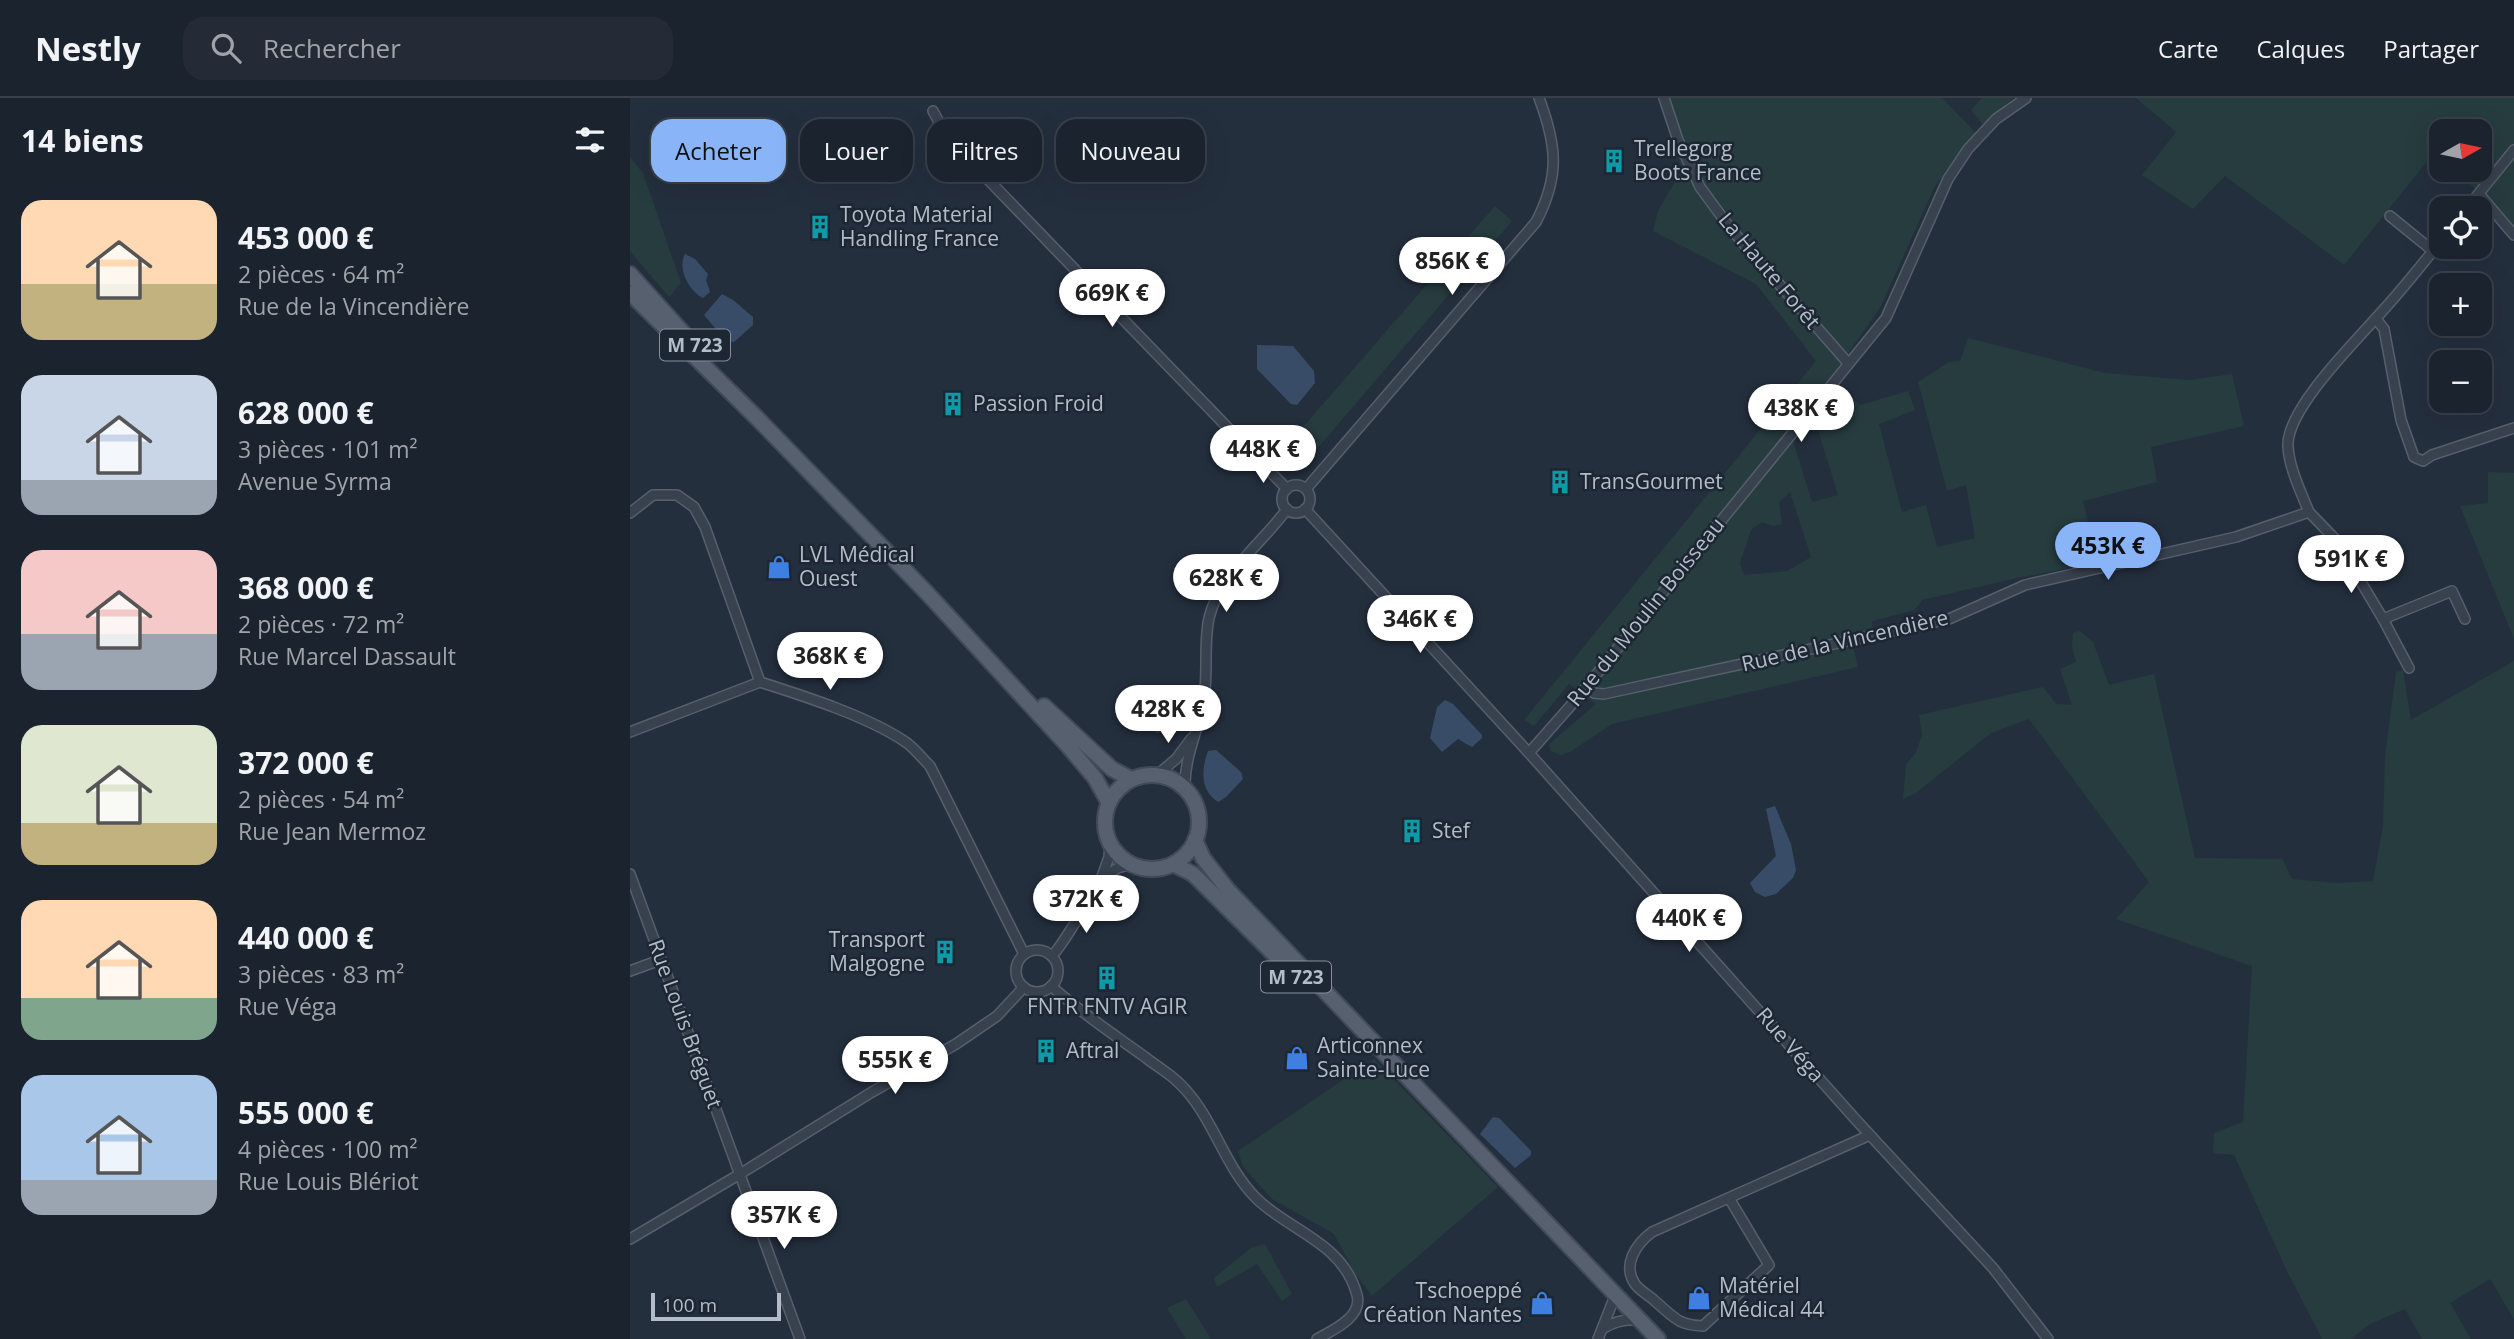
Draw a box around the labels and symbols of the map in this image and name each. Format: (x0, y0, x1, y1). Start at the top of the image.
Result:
north arrow (2429, 119, 2492, 182)
place label: Trellegorg Boots France (1634, 134, 1762, 186)
building icon: Trellegorg Boots France (1600, 147, 1628, 175)
place label: Toyota Material Handling France (840, 200, 999, 252)
street label: La Haute Forêt (1713, 206, 1827, 335)
building icon: Toyota Material Handling France (806, 213, 834, 241)
pin: 856K € (1395, 238, 1509, 297)
pin: 669K € (1055, 270, 1169, 329)
road number: M 723 (660, 330, 730, 360)
pin: 438K € (1744, 384, 1858, 444)
place label: Passion Froid (973, 389, 1104, 417)
building icon: Passion Froid (939, 390, 967, 418)
pin: 448K € (1206, 426, 1320, 485)
place label: TransGourmet (1580, 467, 1723, 495)
building icon: TransGourmet (1546, 468, 1574, 496)
street label: Rue du Moulin Boisseau (1560, 511, 1730, 712)
pin: 453K € (2051, 522, 2165, 582)
pin: 591K € (2294, 536, 2408, 595)
place label: LVL Médical Ouest (799, 540, 915, 592)
shop icon: LVL Médical Ouest (765, 553, 793, 581)
pin: 628K € (1169, 554, 1283, 614)
pin: 346K € (1363, 596, 1477, 655)
street label: Rue de la Vincendière (1739, 603, 1951, 677)
pin: 368K € (773, 632, 887, 692)
pin: 428K € (1111, 686, 1225, 745)
place label: Stef (1432, 816, 1472, 844)
building icon: Stef (1398, 817, 1426, 845)
pin: 372K € (1029, 876, 1143, 935)
pin: 440K € (1632, 894, 1746, 954)
place label: Transport Malgogne (829, 925, 925, 977)
street label: Rue Louis Bréguet (642, 935, 730, 1112)
building icon: Transport Malgogne (931, 938, 959, 966)
road number: M 723 (1261, 962, 1331, 992)
building icon: FNTR FNTV AGIR (1093, 964, 1121, 992)
place label: FNTR FNTV AGIR (1027, 992, 1187, 1020)
street label: Rue Véga (1751, 1001, 1831, 1088)
place label: Articonnex Sainte-Luce (1317, 1031, 1430, 1083)
place label: Aftral (1066, 1036, 1119, 1064)
pin: 555K € (838, 1037, 952, 1096)
building icon: Aftral (1032, 1037, 1060, 1065)
shop icon: Articonnex Sainte-Luce (1283, 1044, 1311, 1072)
pin: 357K € (727, 1192, 841, 1251)
place label: Matériel Médical 44 (1719, 1271, 1824, 1323)
place label: Tschoeppé Création Nantes (1363, 1276, 1522, 1328)
shop icon: Matériel Médical 44 (1685, 1284, 1713, 1312)
shop icon: Tschoeppé Création Nantes (1528, 1289, 1556, 1317)
scale bar (651, 1290, 780, 1322)

